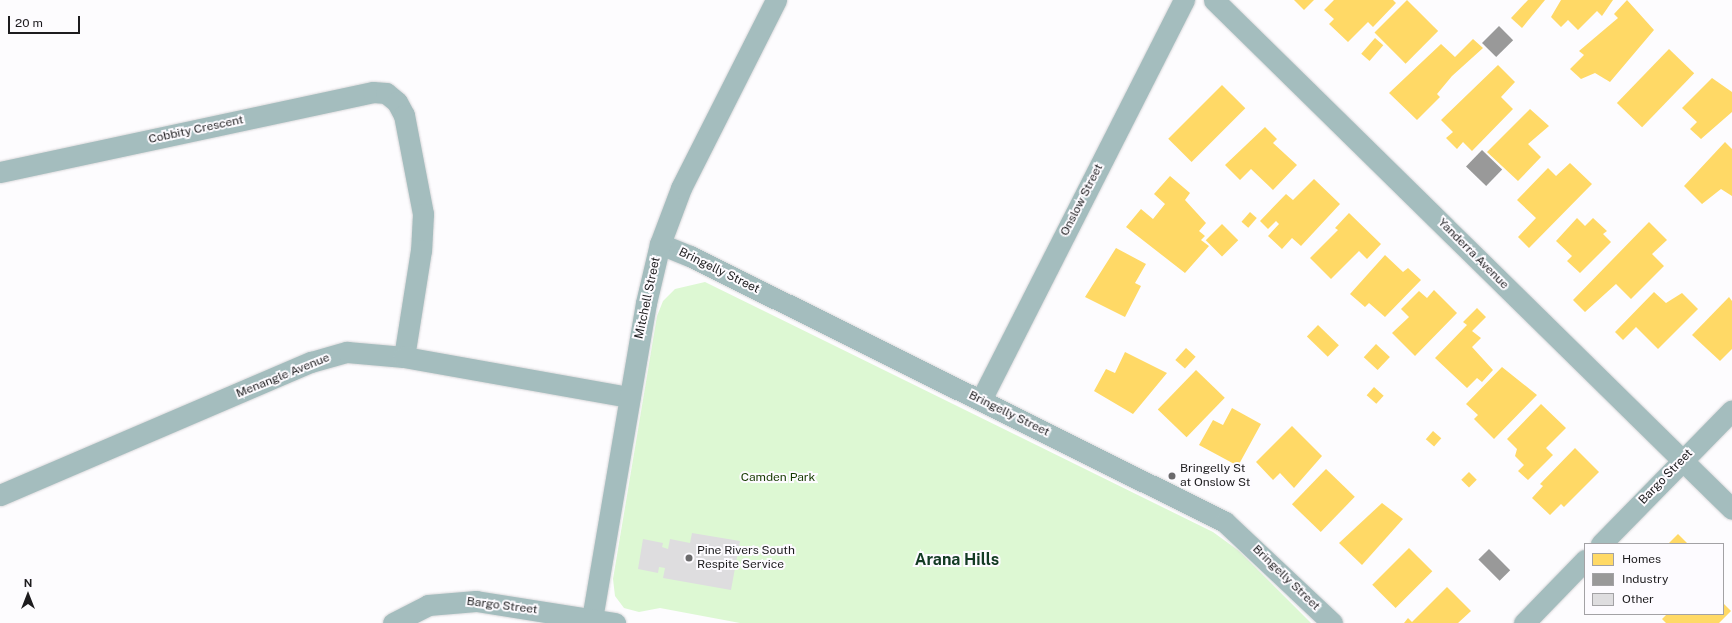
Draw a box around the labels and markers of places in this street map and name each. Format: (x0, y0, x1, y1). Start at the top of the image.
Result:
place label: Bringelly St at Onslow St (1180, 462, 1250, 490)
marker: Bringelly St at Onslow St (1167, 471, 1177, 481)
place label: Pine Rivers South Respite Service (697, 544, 795, 572)
marker: Pine Rivers South Respite Service (684, 553, 694, 563)

